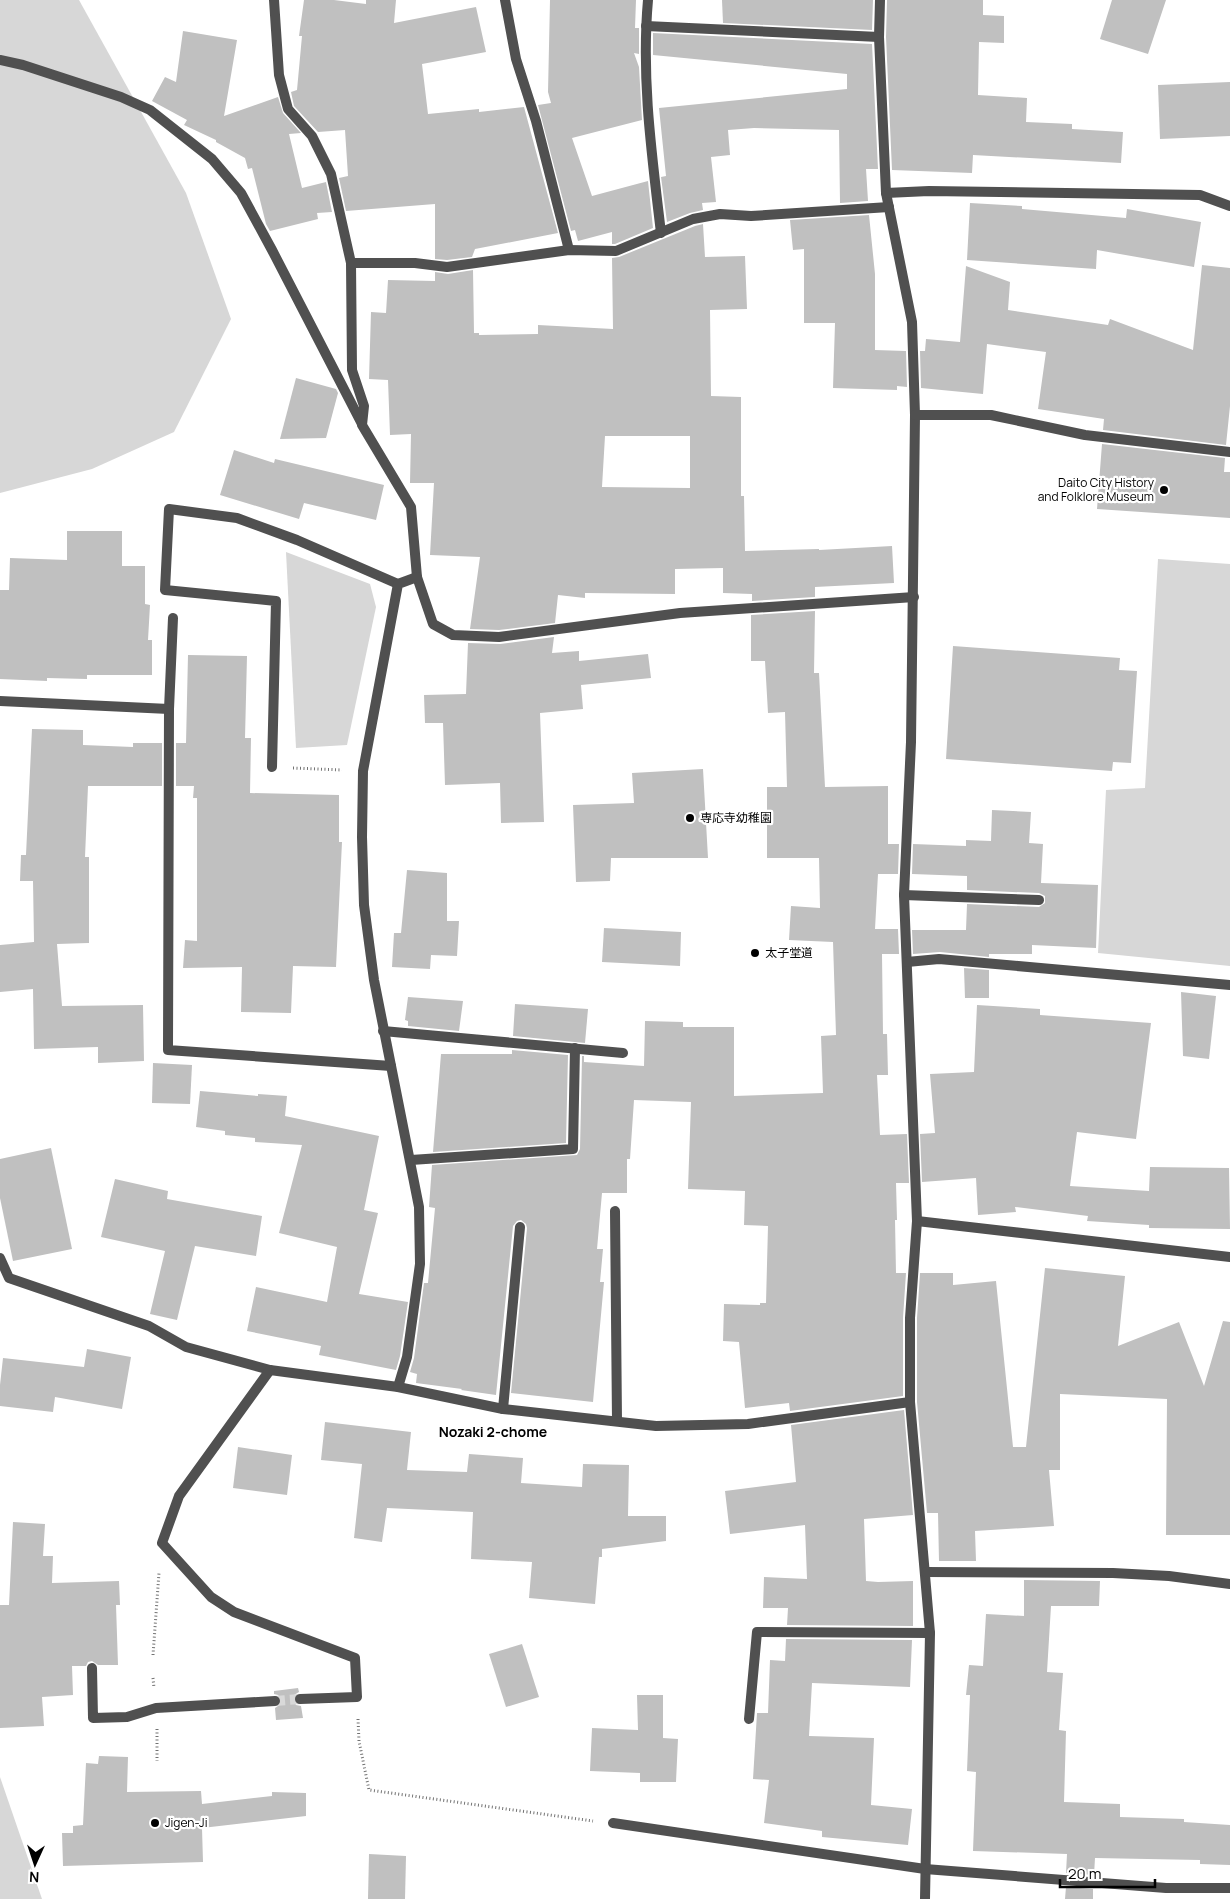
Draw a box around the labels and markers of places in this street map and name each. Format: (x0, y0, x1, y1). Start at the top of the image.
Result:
place label: Daito City History and Folklore Museum (1038, 474, 1155, 505)
marker: Daito City History and Folklore Museum (1158, 484, 1170, 496)
place label: 専応寺幼稚園 (700, 809, 772, 826)
marker: 専応寺幼稚園 (684, 812, 696, 824)
place label: 太子堂道 (765, 944, 813, 961)
marker: 太子堂道 (749, 947, 761, 959)
place label: Jigen-Ji (165, 1814, 207, 1831)
marker: Jigen-Ji (149, 1817, 161, 1829)

